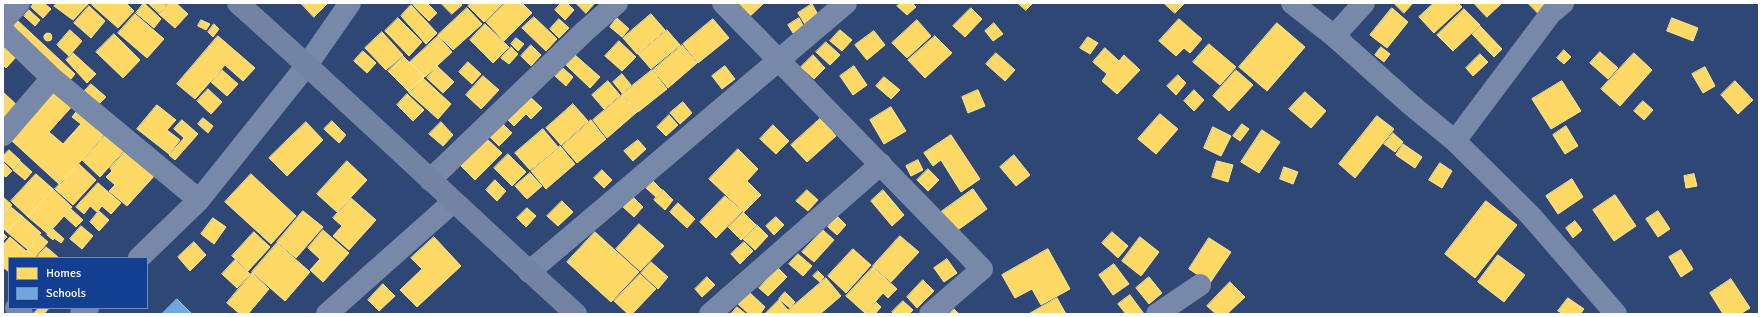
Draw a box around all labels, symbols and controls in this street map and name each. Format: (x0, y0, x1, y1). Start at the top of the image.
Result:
legend (8, 257, 148, 309)
text: Homes (46, 266, 81, 281)
text: Schools (46, 286, 86, 301)

